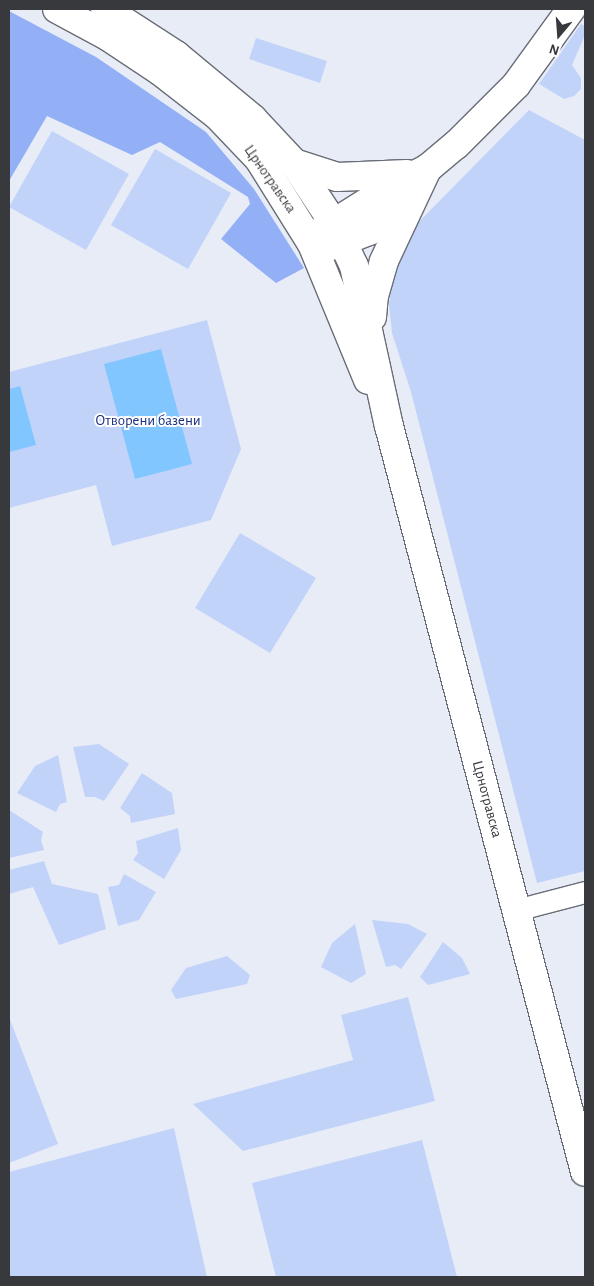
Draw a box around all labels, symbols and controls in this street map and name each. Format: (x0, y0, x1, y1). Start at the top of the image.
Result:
north arrow (534, 10, 584, 60)
text: N (548, 41, 561, 57)
street label: Црнотравска (240, 141, 300, 217)
park label: Отворени базени (95, 412, 201, 430)
street label: Црнотравска (468, 758, 506, 840)

